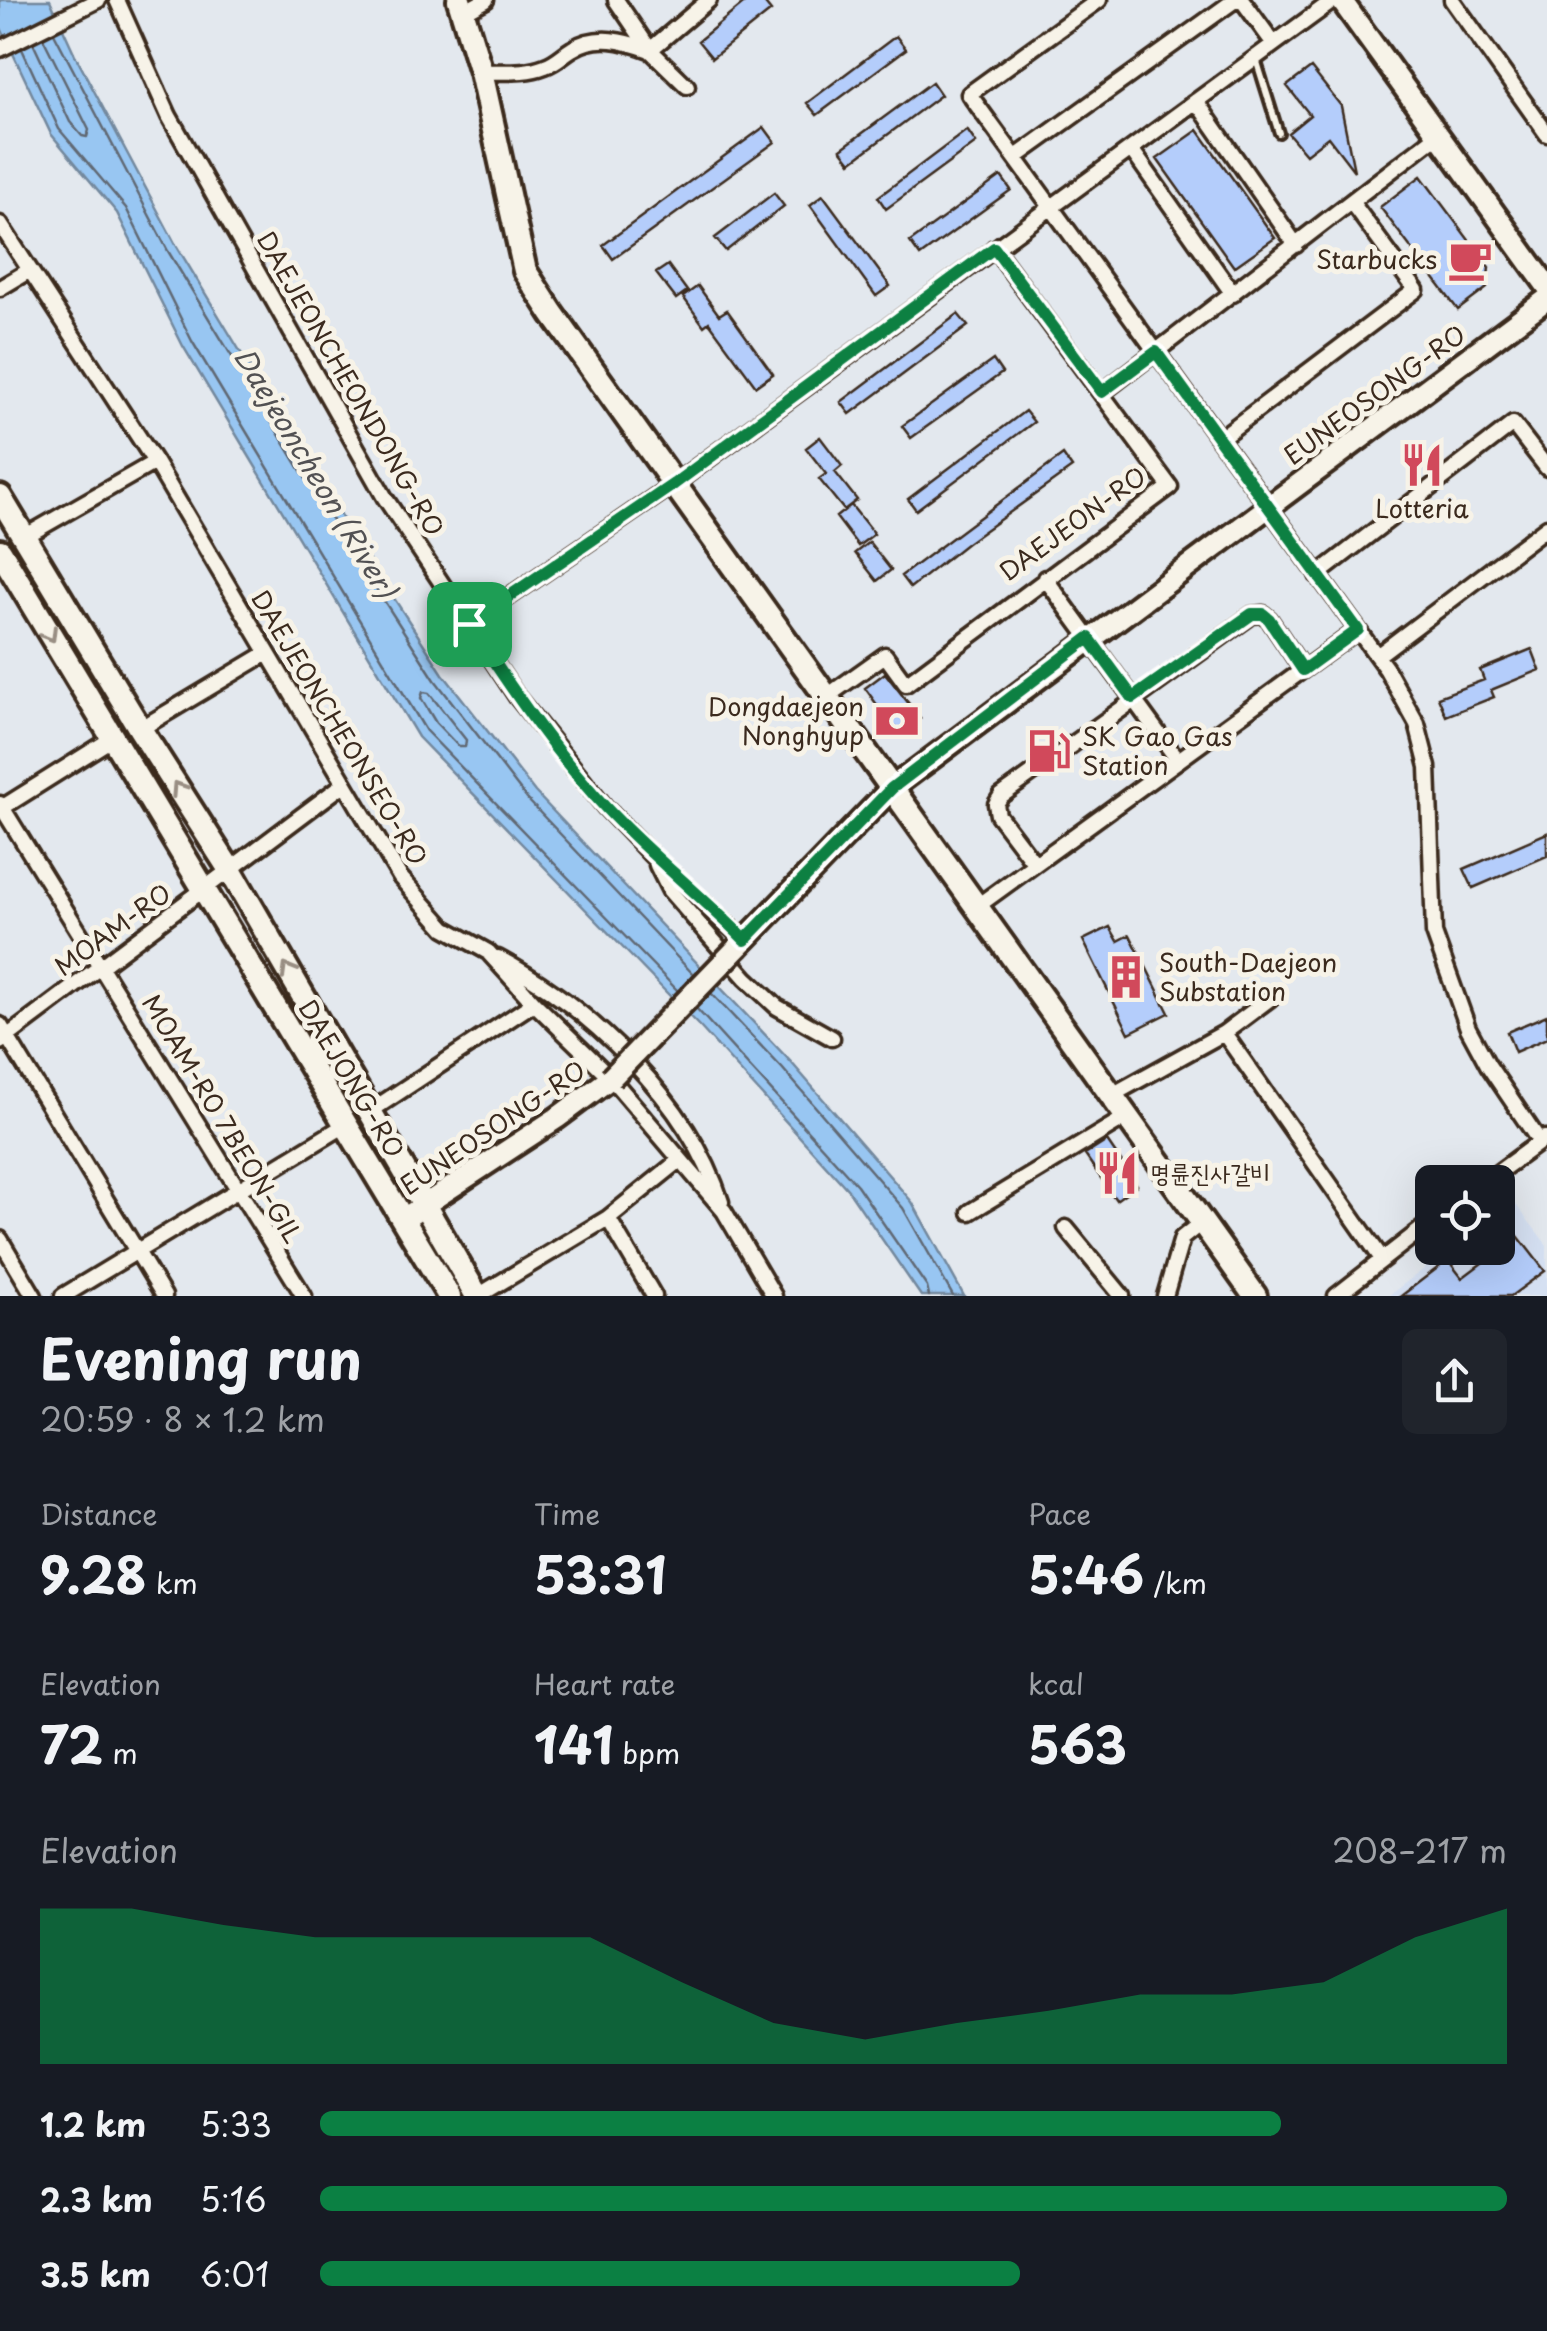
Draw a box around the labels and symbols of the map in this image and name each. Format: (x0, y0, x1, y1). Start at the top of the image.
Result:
street label: DAEJEONCHEONDONG-RO (248, 224, 454, 543)
cafe icon: Starbucks (1446, 236, 1494, 284)
place label: Starbucks (1316, 240, 1437, 278)
street label: EUNEOSONG-RO (1276, 315, 1473, 473)
water label: Daejeoncheon (River) (224, 339, 409, 607)
restaurant icon: Lotteria (1398, 441, 1446, 489)
street label: DAEJEON-RO (991, 457, 1154, 590)
place label: Lotteria (1375, 489, 1469, 527)
pin (427, 582, 512, 667)
street label: DAEJEONCHEONSEO-RO (242, 583, 437, 872)
one-way arrow (38, 624, 57, 642)
place label: Dongdaejeon Nonghyup (708, 687, 864, 754)
bank icon: Dongdaejeon Nonghyup (873, 697, 921, 745)
place label: SK Gao Gas Station (1082, 717, 1232, 784)
fuel station icon: SK Gao Gas Station (1025, 727, 1073, 775)
one-way arrow (171, 780, 190, 798)
street label: MOAM-RO (46, 874, 179, 985)
place label: South-Daejeon Substation (1159, 943, 1337, 1010)
building icon: South-Daejeon Substation (1102, 953, 1150, 1001)
one-way arrow (280, 962, 300, 980)
street label: MOAM-RO 7BEON-GIL (133, 987, 312, 1250)
street label: DAEJONG-RO (290, 992, 414, 1165)
street label: EUNEOSONG-RO (392, 1051, 593, 1204)
restaurant icon: 명륜진사갈비 (1093, 1149, 1141, 1197)
place label: 명륜진사갈비 (1150, 1153, 1271, 1191)

